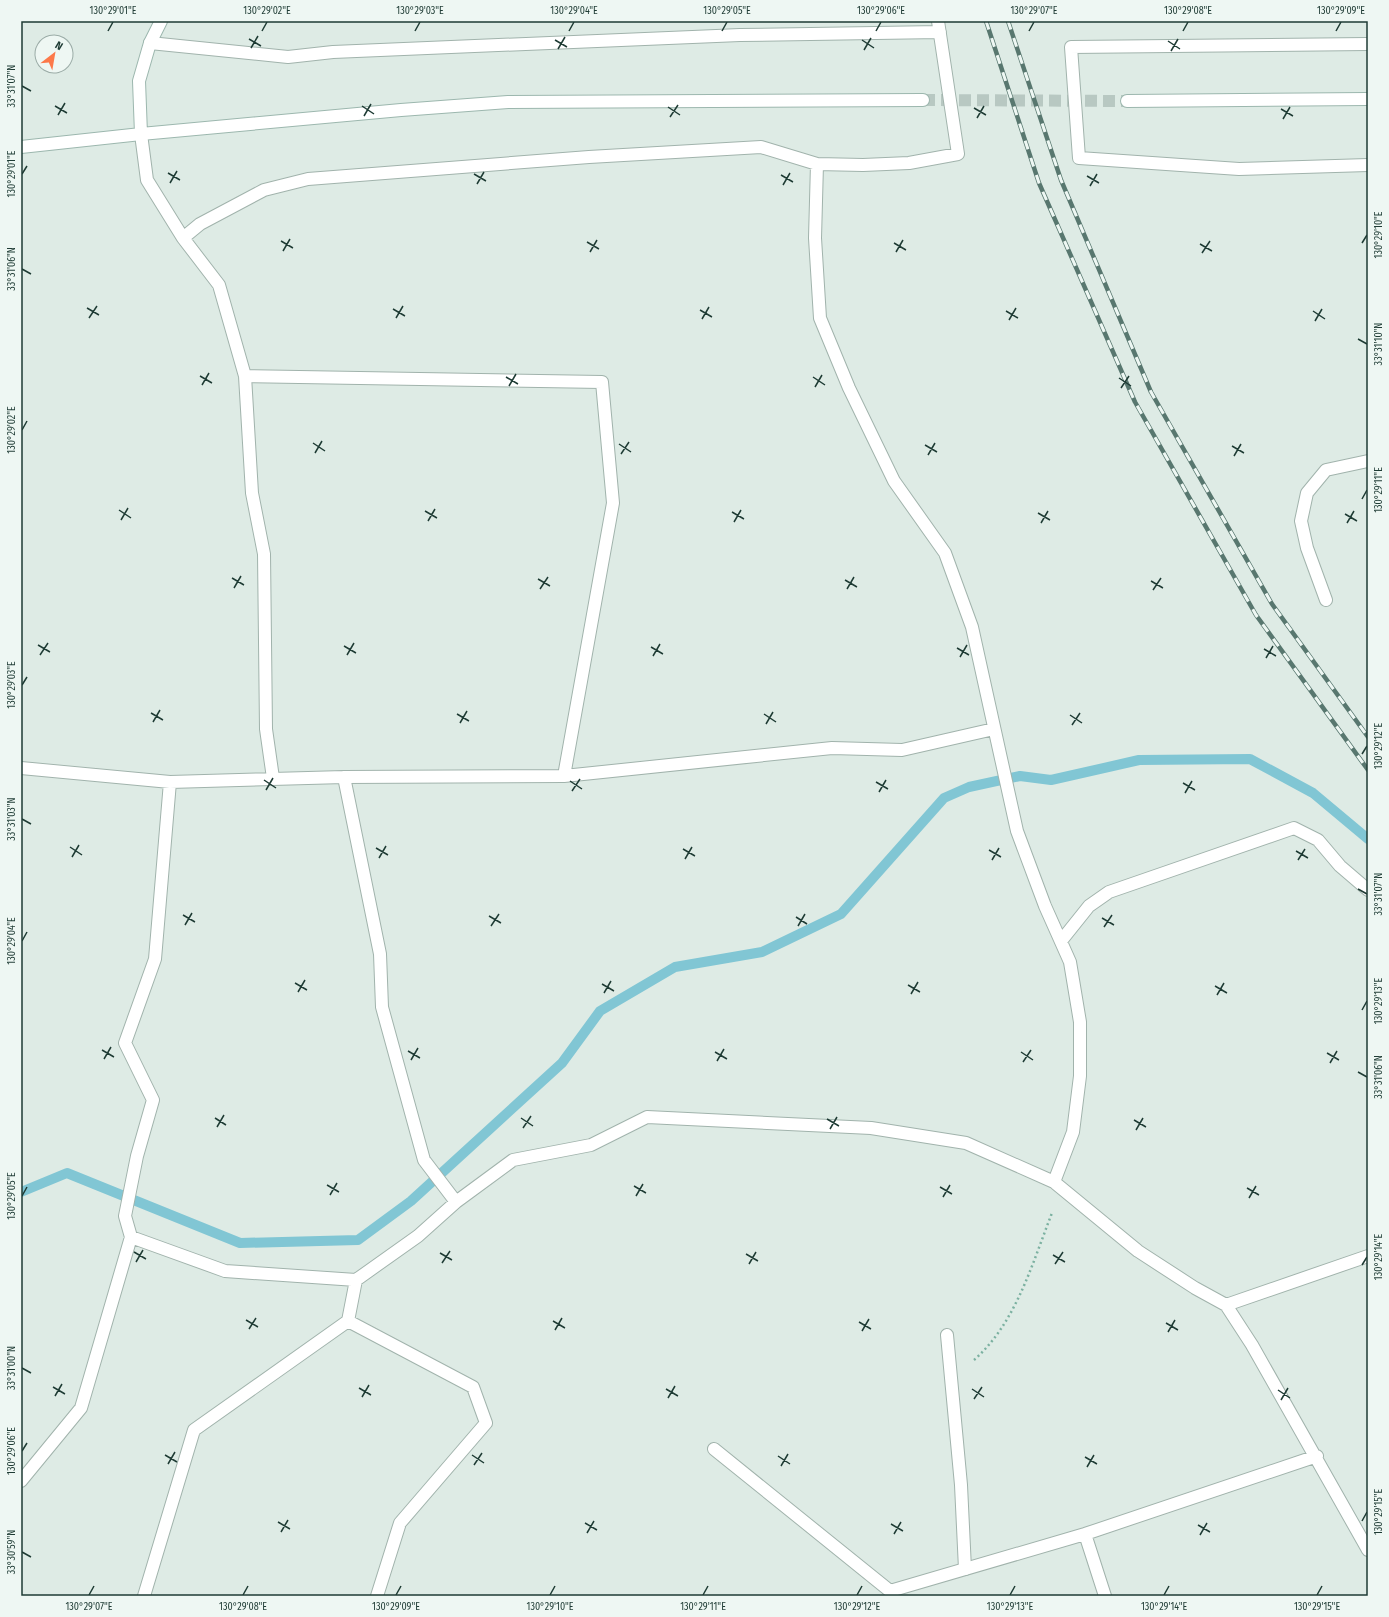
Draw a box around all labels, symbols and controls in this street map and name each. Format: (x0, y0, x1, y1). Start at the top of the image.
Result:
text: 130°29'01"E (90, 5, 137, 17)
text: 130°29'02"E (243, 5, 291, 17)
text: 130°29'03"E (396, 5, 444, 17)
text: 130°29'04"E (550, 5, 598, 17)
text: 130°29'05"E (703, 5, 751, 17)
text: 130°29'06"E (857, 5, 905, 17)
text: 130°29'07"E (1010, 5, 1058, 17)
text: 130°29'08"E (1164, 5, 1212, 17)
text: 130°29'09"E (1317, 5, 1365, 17)
north arrow (34, 34, 74, 74)
text: N (53, 39, 65, 53)
text: 33°31'07"N (6, 65, 18, 107)
text: 130°29'01"E (6, 150, 18, 197)
text: 130°29'10"E (1373, 211, 1385, 259)
text: 33°31'06"N (6, 247, 18, 291)
text: 33°31'10"N (1373, 323, 1385, 365)
text: 130°29'02"E (6, 406, 18, 454)
text: 130°29'11"E (1373, 467, 1385, 513)
text: 130°29'03"E (6, 661, 18, 709)
text: 130°29'12"E (1373, 723, 1385, 769)
text: 33°31'03"N (6, 797, 18, 841)
text: 33°31'07"N (1373, 873, 1385, 915)
text: 130°29'04"E (6, 917, 18, 965)
text: 130°29'13"E (1373, 977, 1385, 1024)
text: 33°31'06"N (1373, 1055, 1385, 1099)
text: 130°29'05"E (6, 1172, 18, 1220)
text: 130°29'14"E (1373, 1234, 1385, 1280)
text: 33°31'00"N (6, 1346, 18, 1390)
text: 130°29'06"E (6, 1427, 18, 1475)
text: 130°29'15"E (1373, 1489, 1385, 1535)
text: 33°30'59"N (6, 1530, 18, 1574)
text: 130°29'07"E (65, 1601, 113, 1613)
text: 130°29'08"E (219, 1601, 267, 1613)
text: 130°29'09"E (372, 1601, 420, 1613)
text: 130°29'10"E (526, 1601, 574, 1613)
text: 130°29'11"E (680, 1601, 726, 1613)
text: 130°29'12"E (834, 1601, 880, 1613)
text: 130°29'13"E (987, 1601, 1034, 1613)
text: 130°29'14"E (1141, 1601, 1187, 1613)
text: 130°29'15"E (1294, 1601, 1340, 1613)

